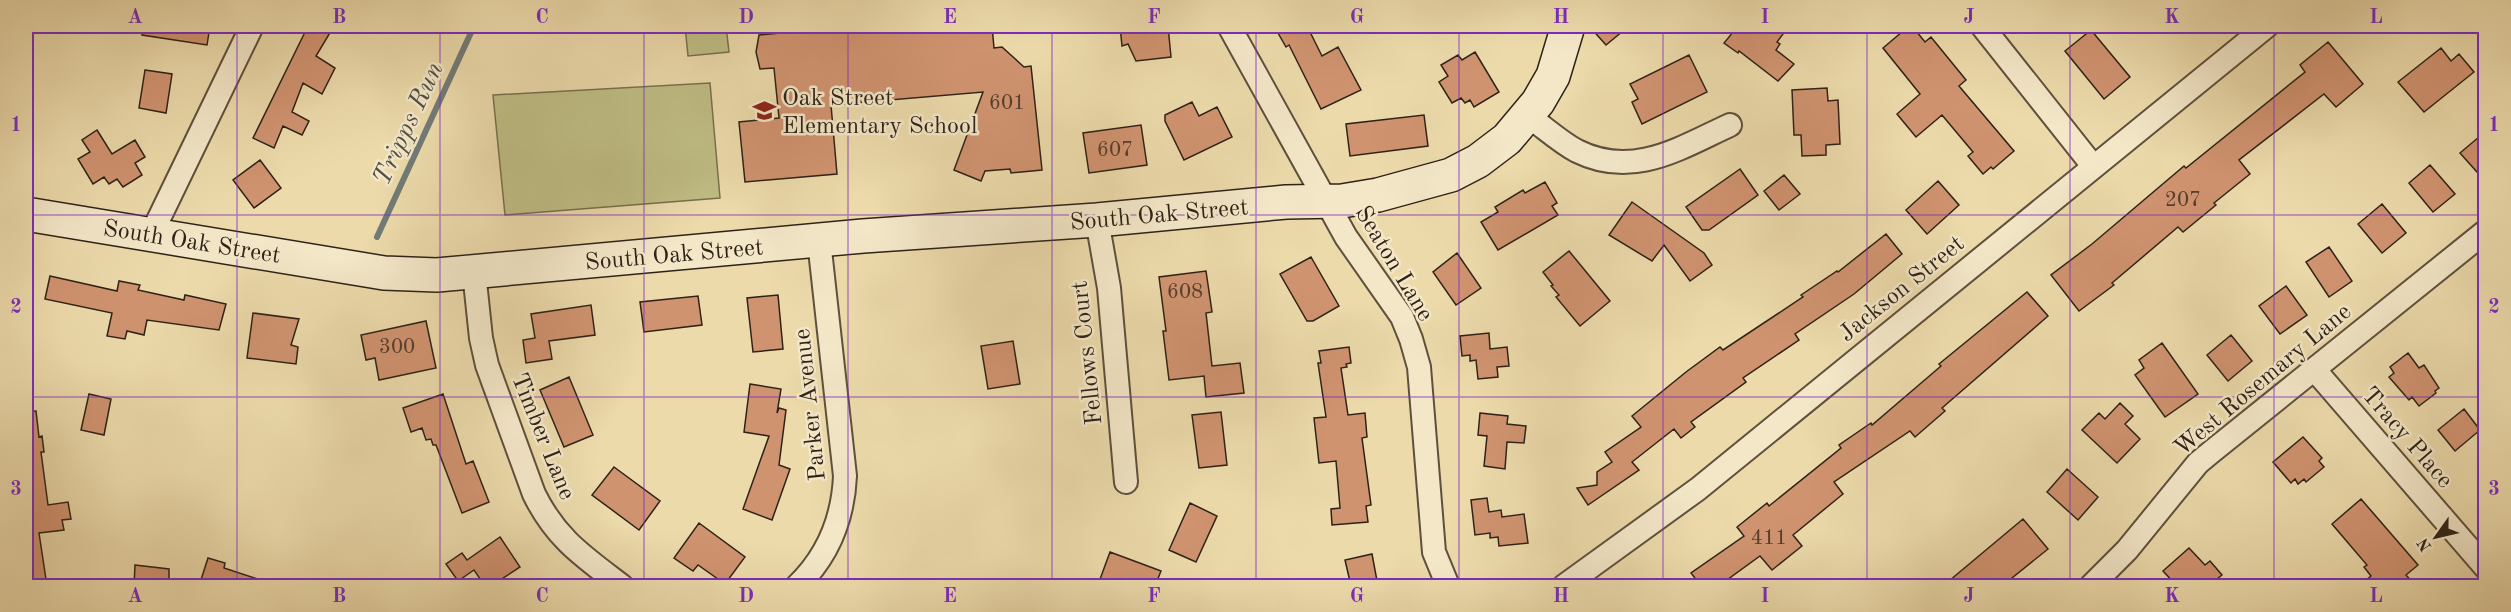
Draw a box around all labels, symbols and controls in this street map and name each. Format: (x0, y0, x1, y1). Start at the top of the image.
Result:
text: A (127, 8, 143, 28)
text: B (332, 8, 346, 28)
text: C (535, 8, 549, 28)
text: D (738, 8, 754, 28)
text: E (943, 8, 957, 28)
text: F (1147, 8, 1161, 28)
text: G (1350, 8, 1364, 28)
text: H (1553, 8, 1569, 28)
text: I (1761, 8, 1769, 28)
text: J (1964, 8, 1975, 28)
text: K (2164, 8, 2180, 28)
text: L (2369, 8, 2383, 28)
water label: Tripps Run (369, 58, 449, 189)
place label: Oak Street Elementary School (782, 87, 977, 139)
house number: 601 (989, 93, 1025, 114)
school or university icon: Oak Street Elementary School (751, 98, 777, 124)
text: 1 (10, 116, 22, 136)
text: 1 (2488, 116, 2500, 136)
house number: 607 (1097, 140, 1133, 161)
house number: 207 (2165, 190, 2201, 211)
street label: South Oak Street (1069, 196, 1249, 236)
street label: Seaton Lane (1350, 202, 1437, 326)
street label: South Oak Street (101, 217, 282, 269)
street label: Jackson Street (1835, 232, 1969, 347)
street label: South Oak Street (584, 236, 764, 276)
street label: Fellows Court (1068, 280, 1107, 426)
house number: 608 (1167, 282, 1203, 303)
text: 2 (10, 298, 22, 318)
text: 2 (2488, 298, 2500, 318)
street label: West Rosemary Lane (2170, 300, 2356, 461)
street label: Parker Avenue (791, 327, 831, 482)
house number: 300 (379, 337, 415, 358)
street label: Timber Lane (506, 370, 578, 504)
street label: Tracy Place (2356, 383, 2457, 493)
text: 3 (10, 480, 22, 500)
text: 3 (2488, 480, 2500, 500)
north arrow (2406, 507, 2466, 567)
house number: 411 (1751, 528, 1787, 549)
text: N (2415, 534, 2435, 554)
text: A (127, 587, 143, 607)
text: B (332, 587, 346, 607)
text: C (535, 587, 549, 607)
text: D (738, 587, 754, 607)
text: E (943, 587, 957, 607)
text: F (1147, 587, 1161, 607)
text: G (1350, 587, 1364, 607)
text: H (1553, 587, 1569, 607)
text: I (1761, 587, 1769, 607)
text: J (1964, 587, 1975, 607)
text: K (2164, 587, 2180, 607)
text: L (2369, 587, 2383, 607)

